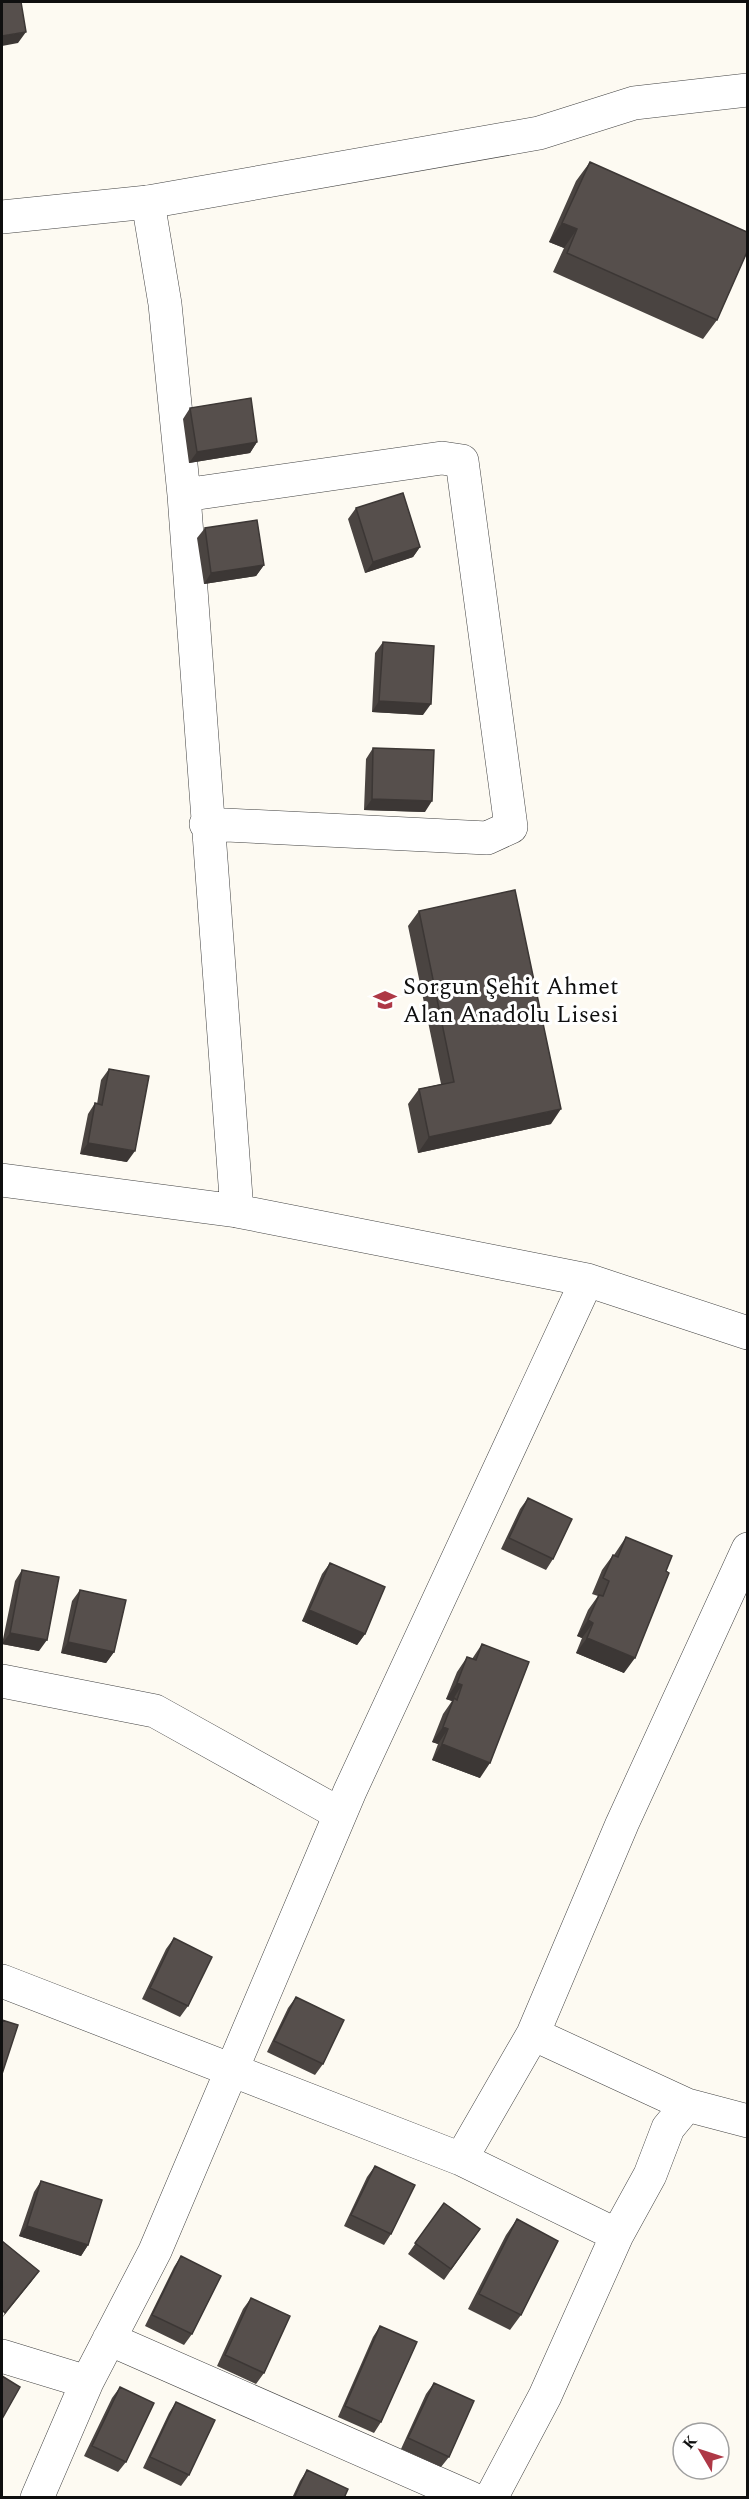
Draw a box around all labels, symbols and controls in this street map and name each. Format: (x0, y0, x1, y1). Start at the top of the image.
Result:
place label: Sorgun Şehit Ahmet Alan Anadolu Lisesi (403, 969, 619, 1033)
school or university icon: Sorgun Şehit Ahmet Alan Anadolu Lisesi (372, 987, 398, 1013)
north arrow (671, 2421, 731, 2481)
text: K (677, 2429, 704, 2455)

